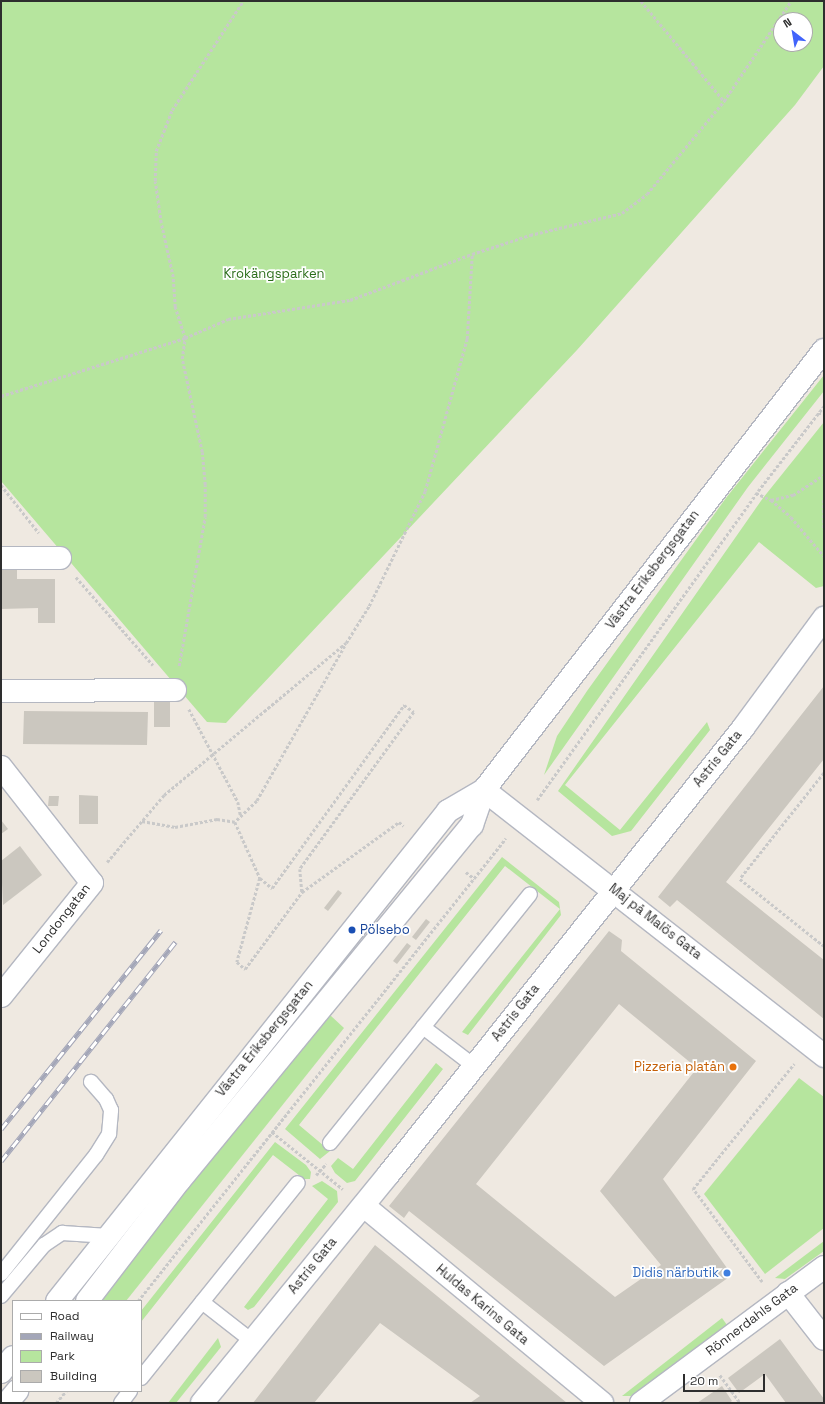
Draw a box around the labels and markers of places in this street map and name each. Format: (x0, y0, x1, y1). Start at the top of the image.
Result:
place label: Pölsebo (360, 922, 410, 938)
marker: Pölsebo (347, 925, 357, 935)
place label: Pizzeria platån (634, 1059, 725, 1075)
marker: Pizzeria platån (728, 1062, 738, 1072)
place label: Didis närbutik (633, 1265, 719, 1281)
marker: Didis närbutik (722, 1268, 732, 1278)

